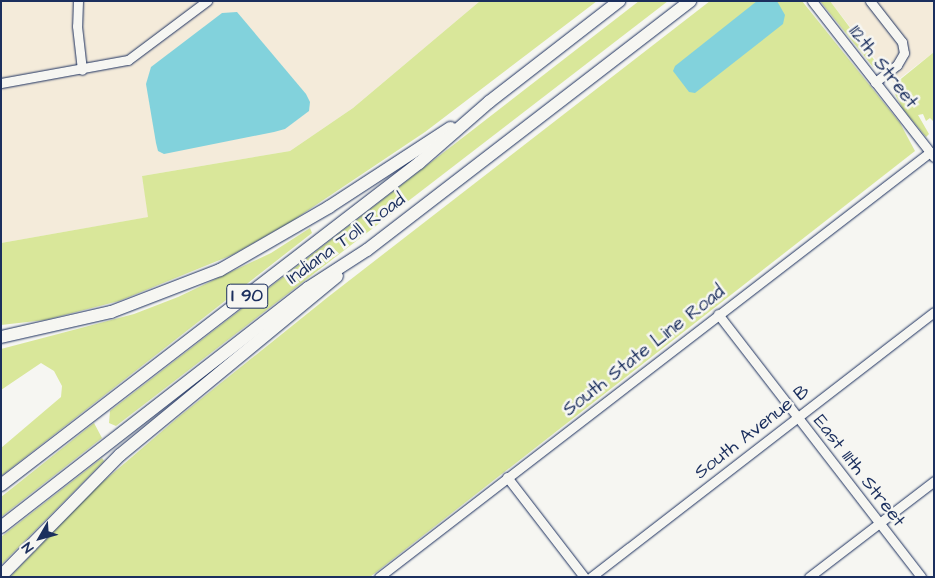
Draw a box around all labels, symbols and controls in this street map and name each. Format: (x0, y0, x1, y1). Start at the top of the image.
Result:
street label: 112th Street (844, 21, 922, 113)
street label: Indiana Toll Road (282, 188, 410, 290)
road number: I 90 (226, 280, 268, 312)
street label: South State Line Road (558, 281, 730, 421)
street label: South Avenue B (690, 380, 814, 484)
street label: East 111th Street (808, 410, 910, 532)
north arrow (15, 513, 65, 563)
text: N (18, 538, 39, 557)

